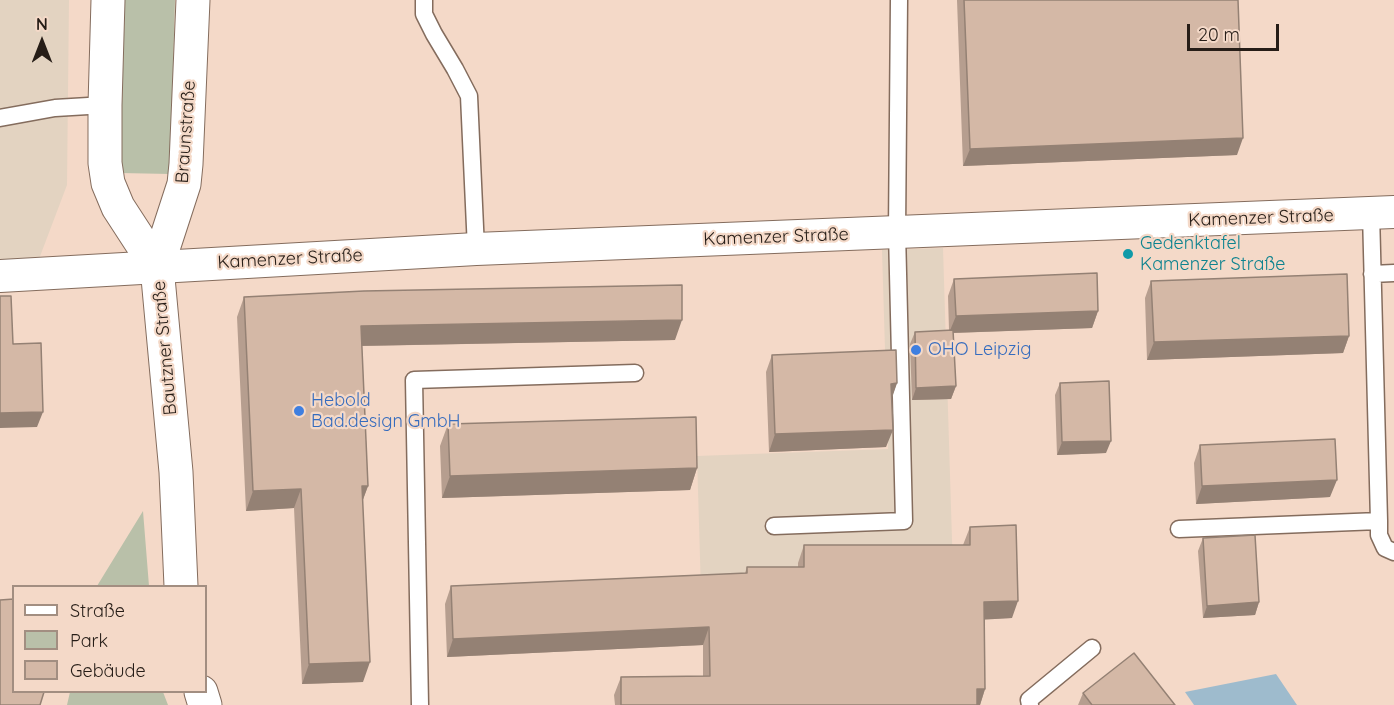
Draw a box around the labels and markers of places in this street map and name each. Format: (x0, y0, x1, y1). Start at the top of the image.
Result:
place label: Gedenktafel Kamenzer Straße (1140, 233, 1285, 276)
marker: Gedenktafel Kamenzer Straße (1121, 247, 1135, 261)
place label: OHO Leipzig (928, 339, 1031, 361)
marker: OHO Leipzig (909, 343, 923, 357)
place label: Hebold Bad.design GmbH (311, 390, 461, 432)
marker: Hebold Bad.design GmbH (292, 404, 306, 418)

